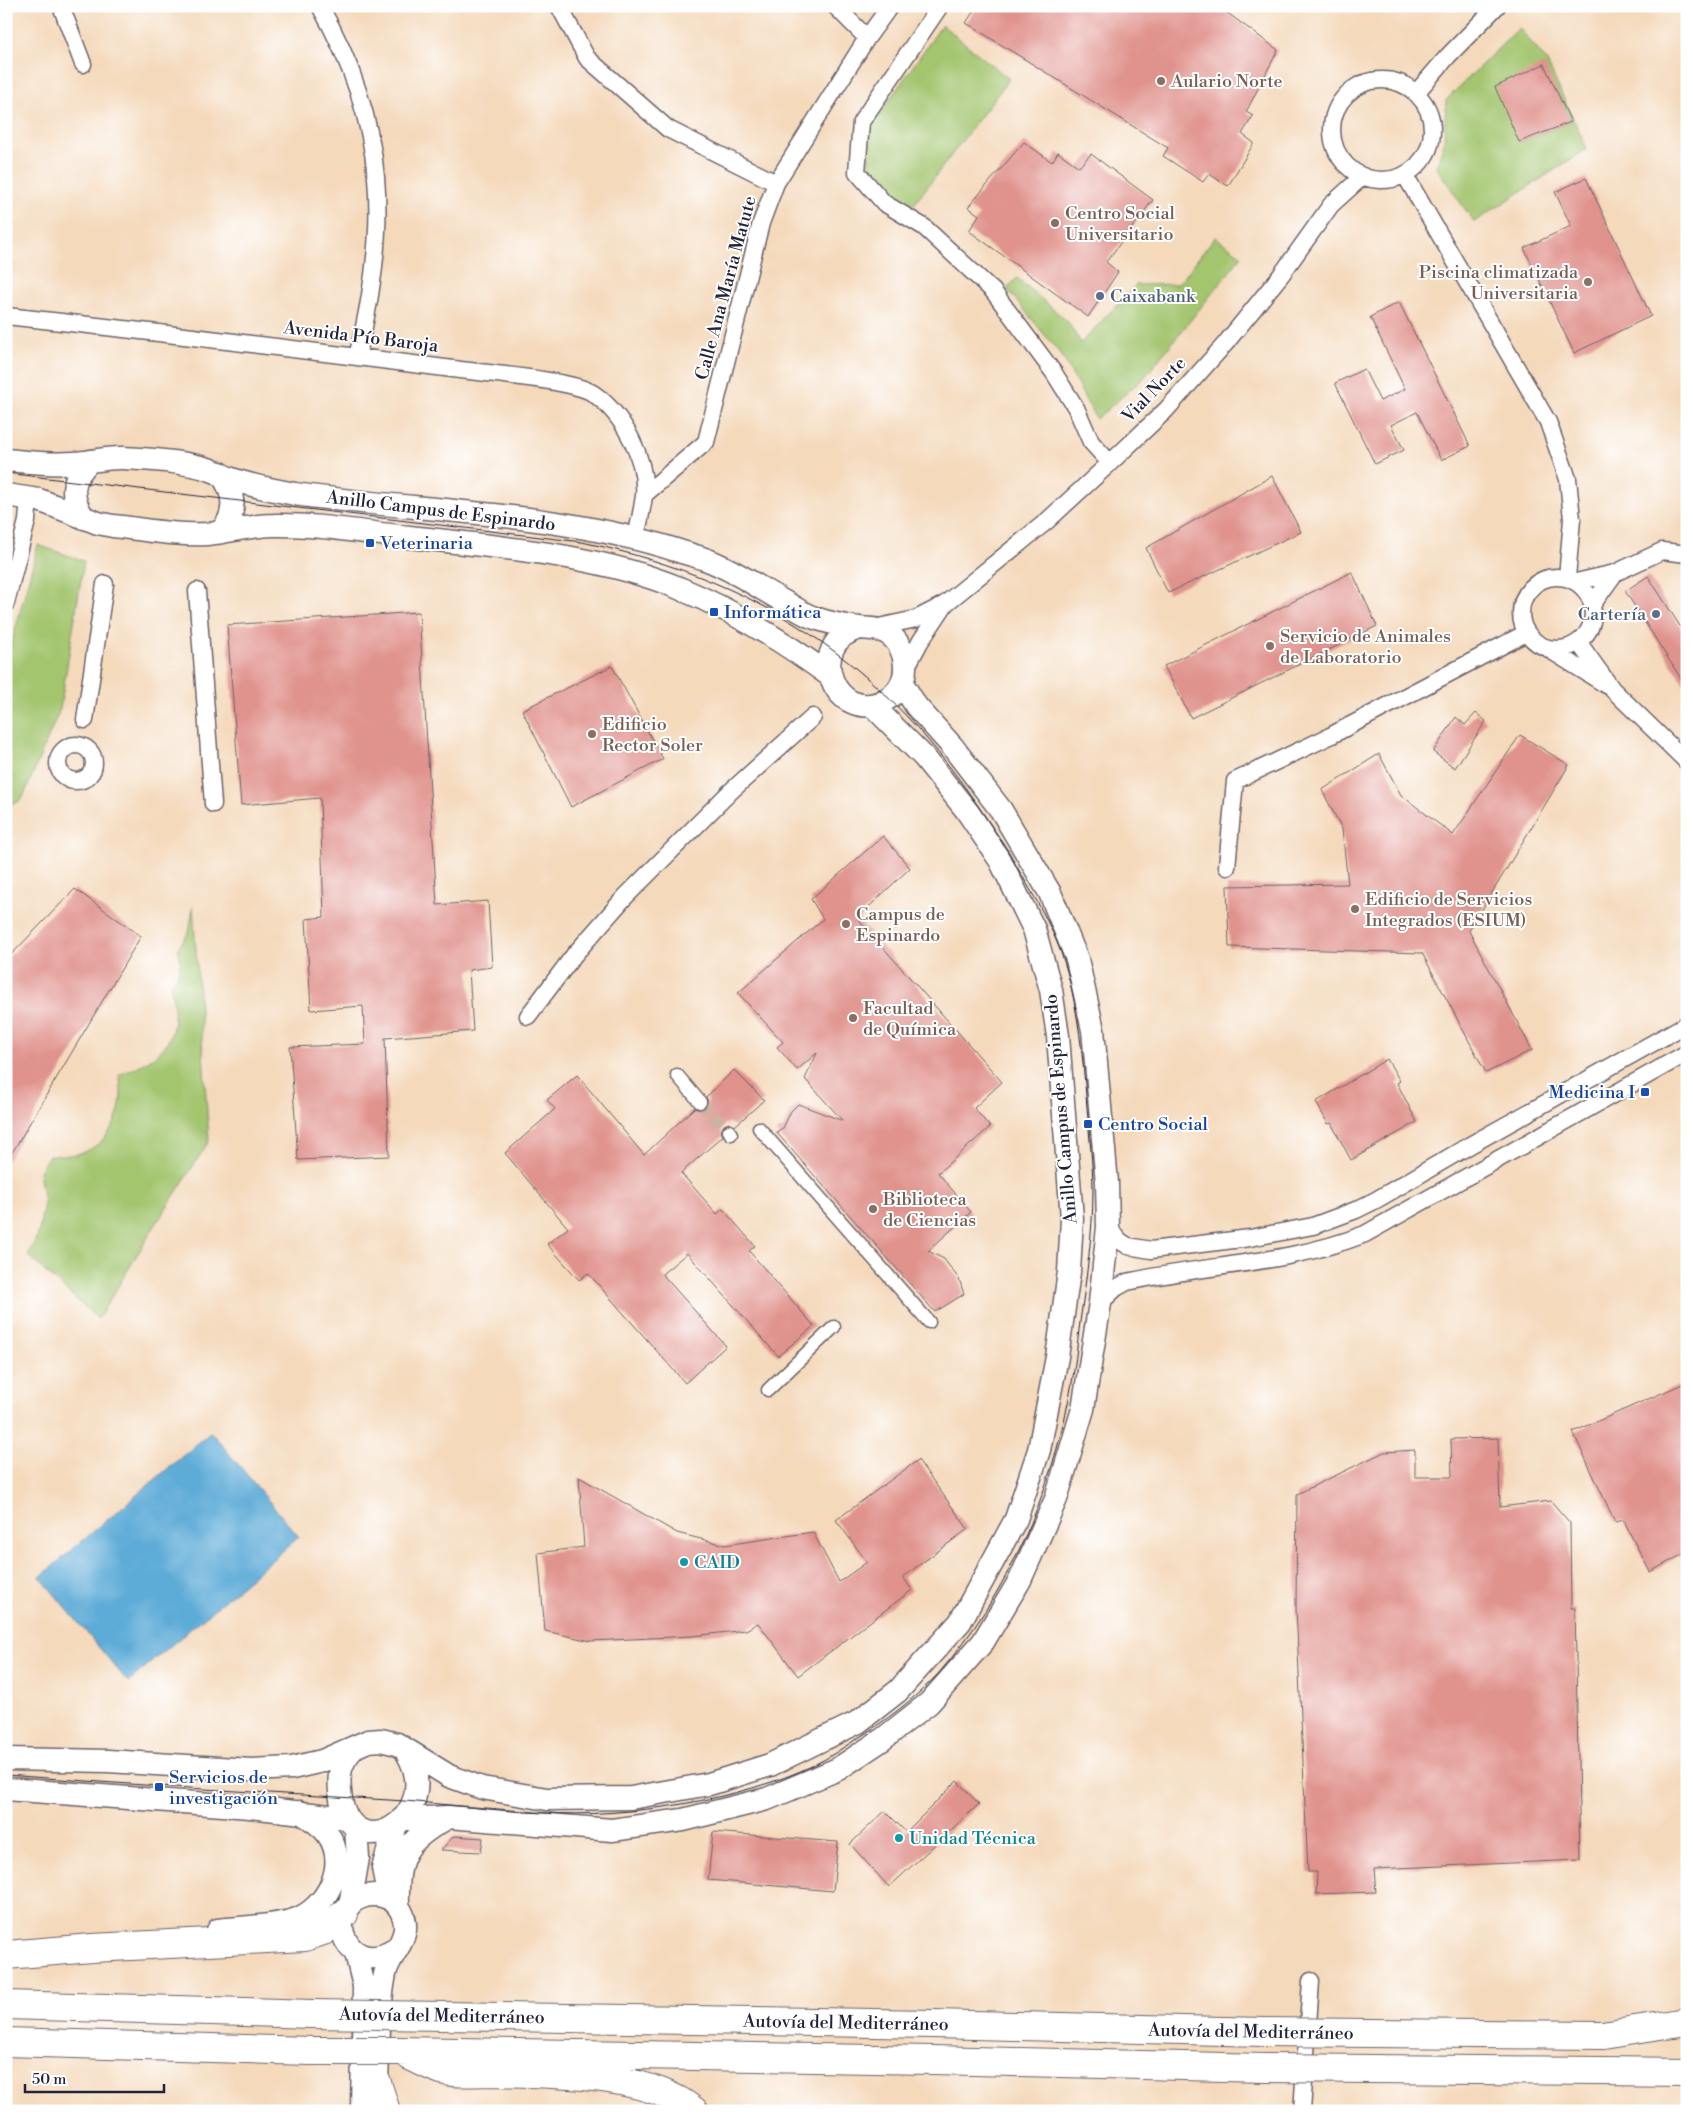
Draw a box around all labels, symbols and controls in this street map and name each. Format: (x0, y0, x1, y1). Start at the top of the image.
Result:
place label: Aulario Norte (1170, 70, 1283, 93)
marker: Aulario Norte (1155, 75, 1167, 87)
street label: Calle Ana María Matute (690, 193, 762, 383)
place label: Centro Social Universitario (1065, 202, 1176, 246)
marker: Centro Social Universitario (1049, 217, 1061, 229)
place label: Piscina climatizada Universitaria (1419, 261, 1579, 305)
marker: Piscina climatizada Universitaria (1582, 276, 1594, 288)
place label: Caixabank (1110, 285, 1197, 308)
marker: Caixabank (1094, 290, 1106, 302)
street label: Avenida Pío Baroja (281, 316, 440, 358)
street label: Vial Norte (1116, 352, 1191, 428)
street label: Anillo Campus de Espinardo (324, 485, 557, 536)
place label: Veterinaria (379, 532, 474, 555)
marker: Veterinaria (364, 537, 376, 549)
place label: Informática (724, 601, 822, 624)
place label: Cartería (1578, 603, 1647, 626)
marker: Informática (708, 606, 720, 618)
marker: Cartería (1650, 608, 1662, 620)
place label: Servicio de Animales de Laboratorio (1280, 625, 1451, 669)
marker: Servicio de Animales de Laboratorio (1264, 640, 1276, 652)
place label: Edificio Rector Soler (602, 713, 703, 757)
marker: Edificio Rector Soler (586, 728, 598, 740)
place label: Edificio de Servicios Integrados (ESIUM) (1365, 888, 1532, 932)
place label: Campus de Espinardo (856, 903, 945, 947)
marker: Edificio de Servicios Integrados (ESIUM) (1349, 903, 1361, 915)
marker: Campus de Espinardo (840, 918, 852, 930)
street label: Anillo Campus de Espinardo (1040, 993, 1083, 1226)
place label: Facultad de Química (863, 997, 957, 1041)
marker: Facultad de Química (847, 1012, 859, 1024)
place label: Medicina I (1548, 1081, 1635, 1104)
marker: Medicina I (1639, 1086, 1651, 1098)
place label: Centro Social (1098, 1113, 1209, 1136)
marker: Centro Social (1082, 1118, 1094, 1130)
place label: Biblioteca de Ciencias (882, 1188, 976, 1232)
marker: Biblioteca de Ciencias (867, 1203, 879, 1215)
place label: CAID (694, 1551, 740, 1574)
marker: CAID (678, 1556, 690, 1568)
place label: Servicios de investigación (169, 1766, 278, 1810)
marker: Servicios de investigación (153, 1781, 165, 1793)
place label: Unidad Técnica (909, 1827, 1037, 1850)
marker: Unidad Técnica (893, 1832, 905, 1844)
street label: Autovía del Mediterráneo (338, 2003, 545, 2029)
street label: Autovía del Mediterráneo (742, 2010, 949, 2036)
street label: Autovía del Mediterráneo (1147, 2019, 1354, 2045)
scale bar (25, 2062, 164, 2094)
text: 50 m (32, 2070, 66, 2089)

